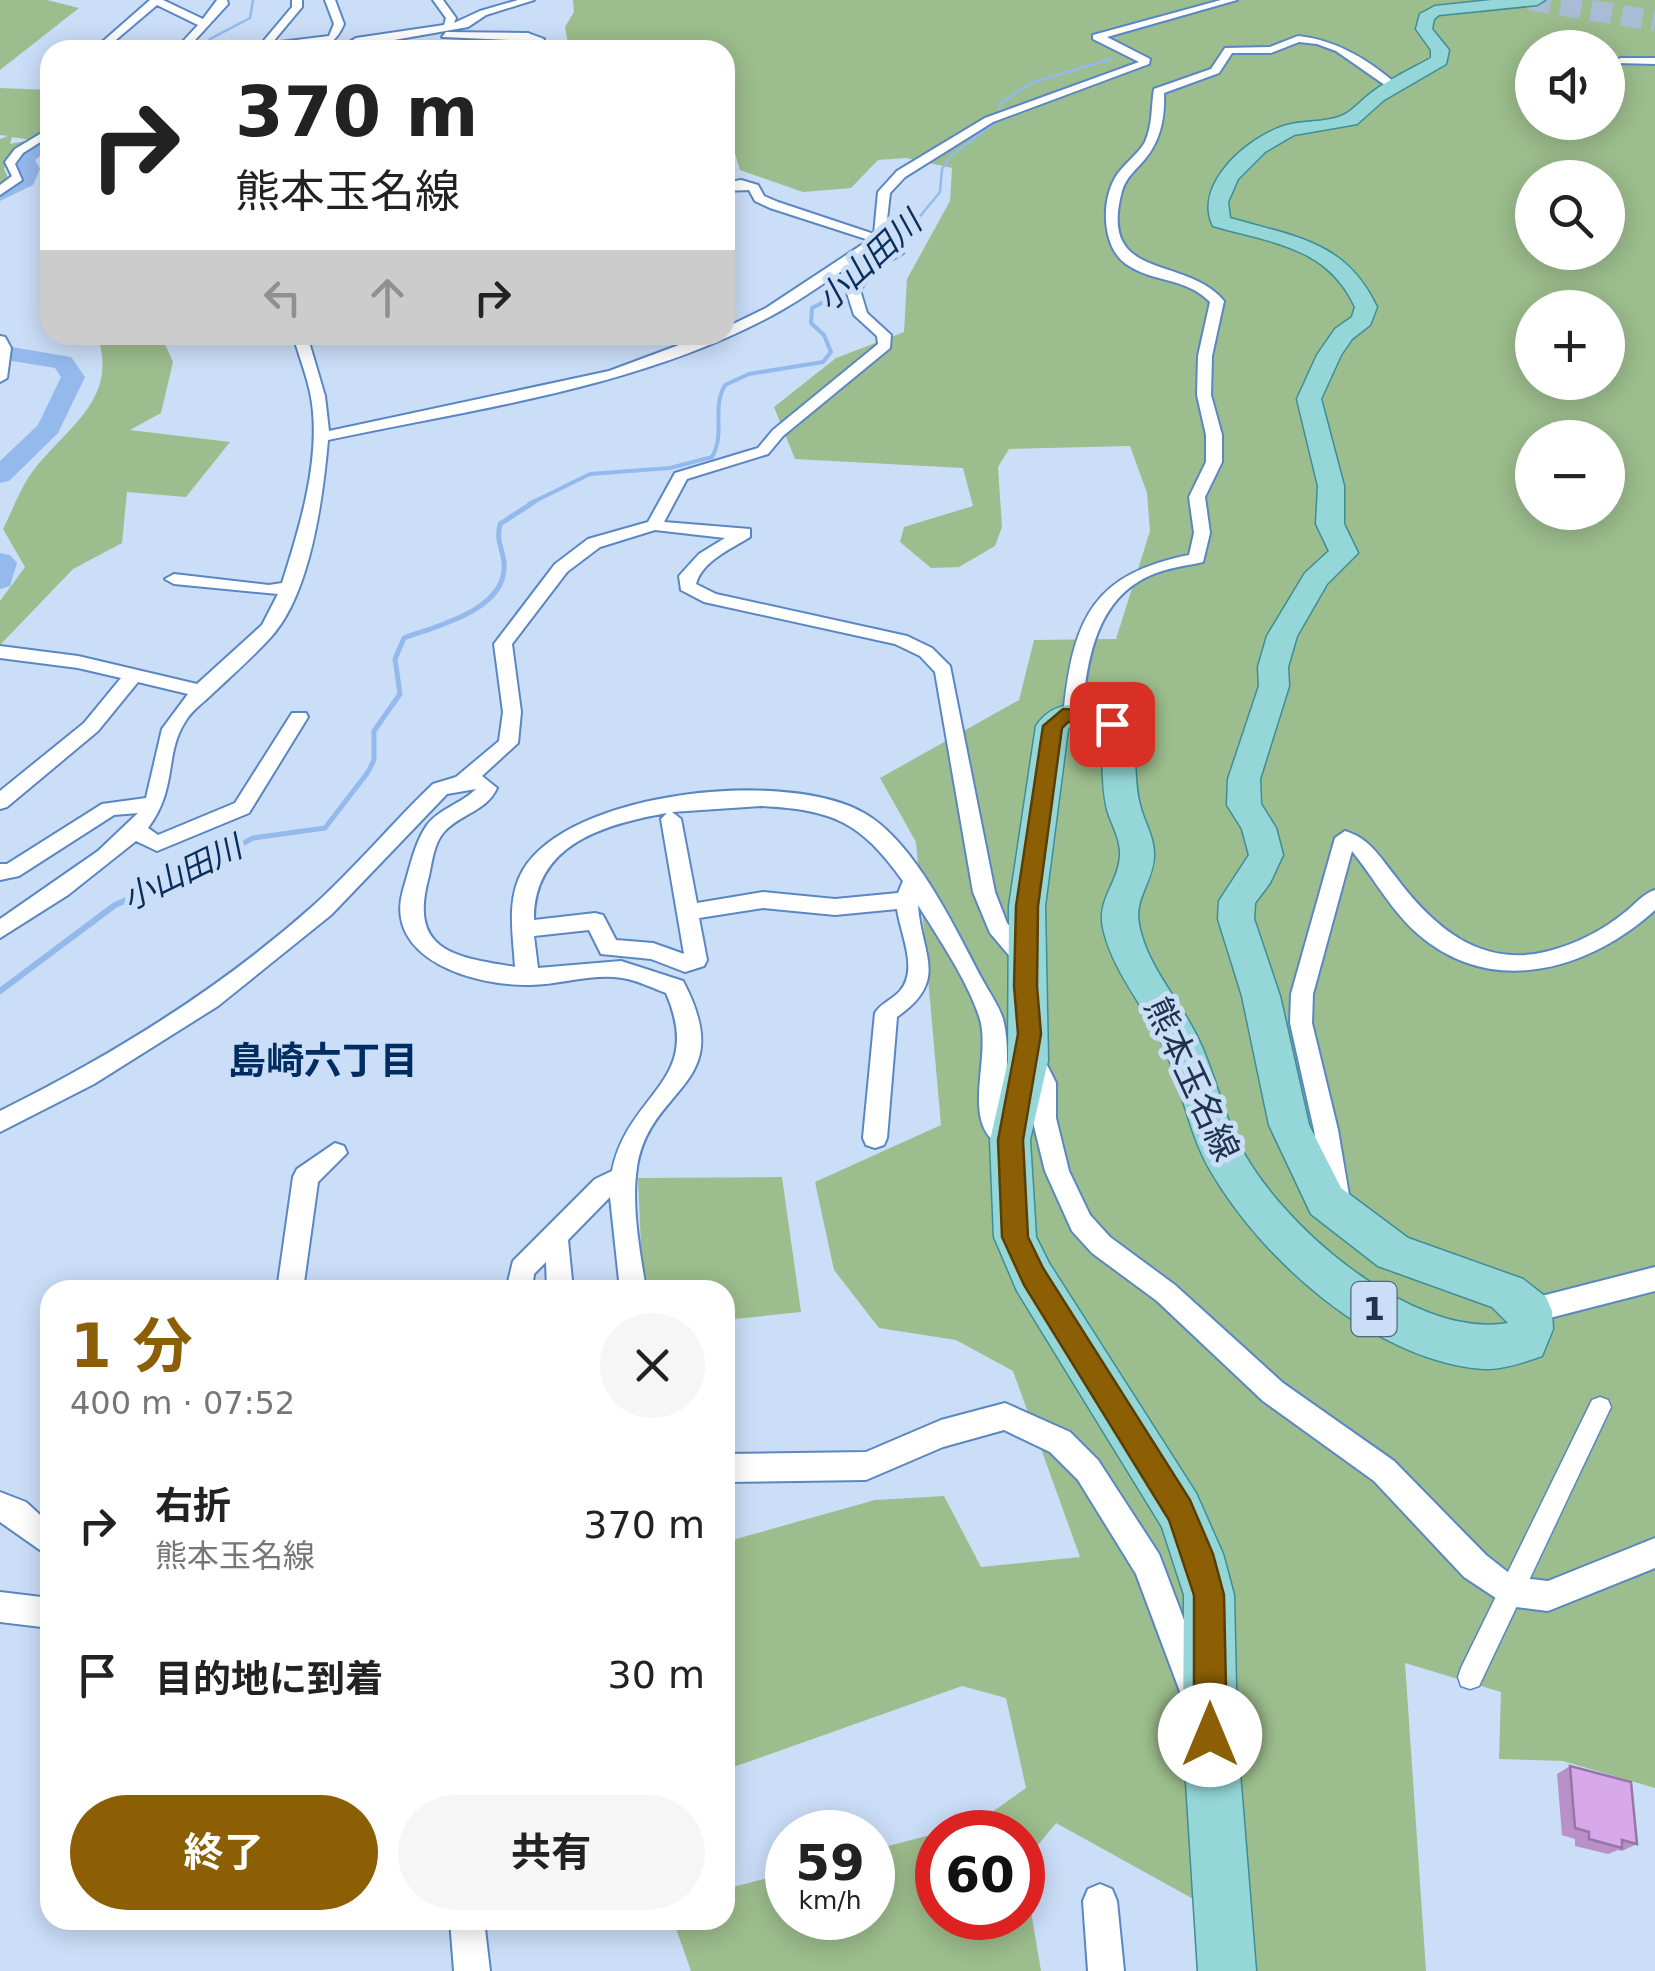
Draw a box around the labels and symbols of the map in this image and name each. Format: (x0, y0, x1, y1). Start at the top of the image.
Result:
water label: 小山田川 (809, 201, 931, 319)
pin (1070, 682, 1155, 767)
water label: 小山田川 (116, 827, 251, 918)
street label: 熊本玉名線 (1137, 991, 1247, 1167)
district label: 島崎六丁目 (228, 1039, 418, 1083)
road number: 1 (1352, 1282, 1396, 1336)
position arrow (1158, 1683, 1262, 1787)
speed limit sign: 60 (915, 1810, 1045, 1940)

